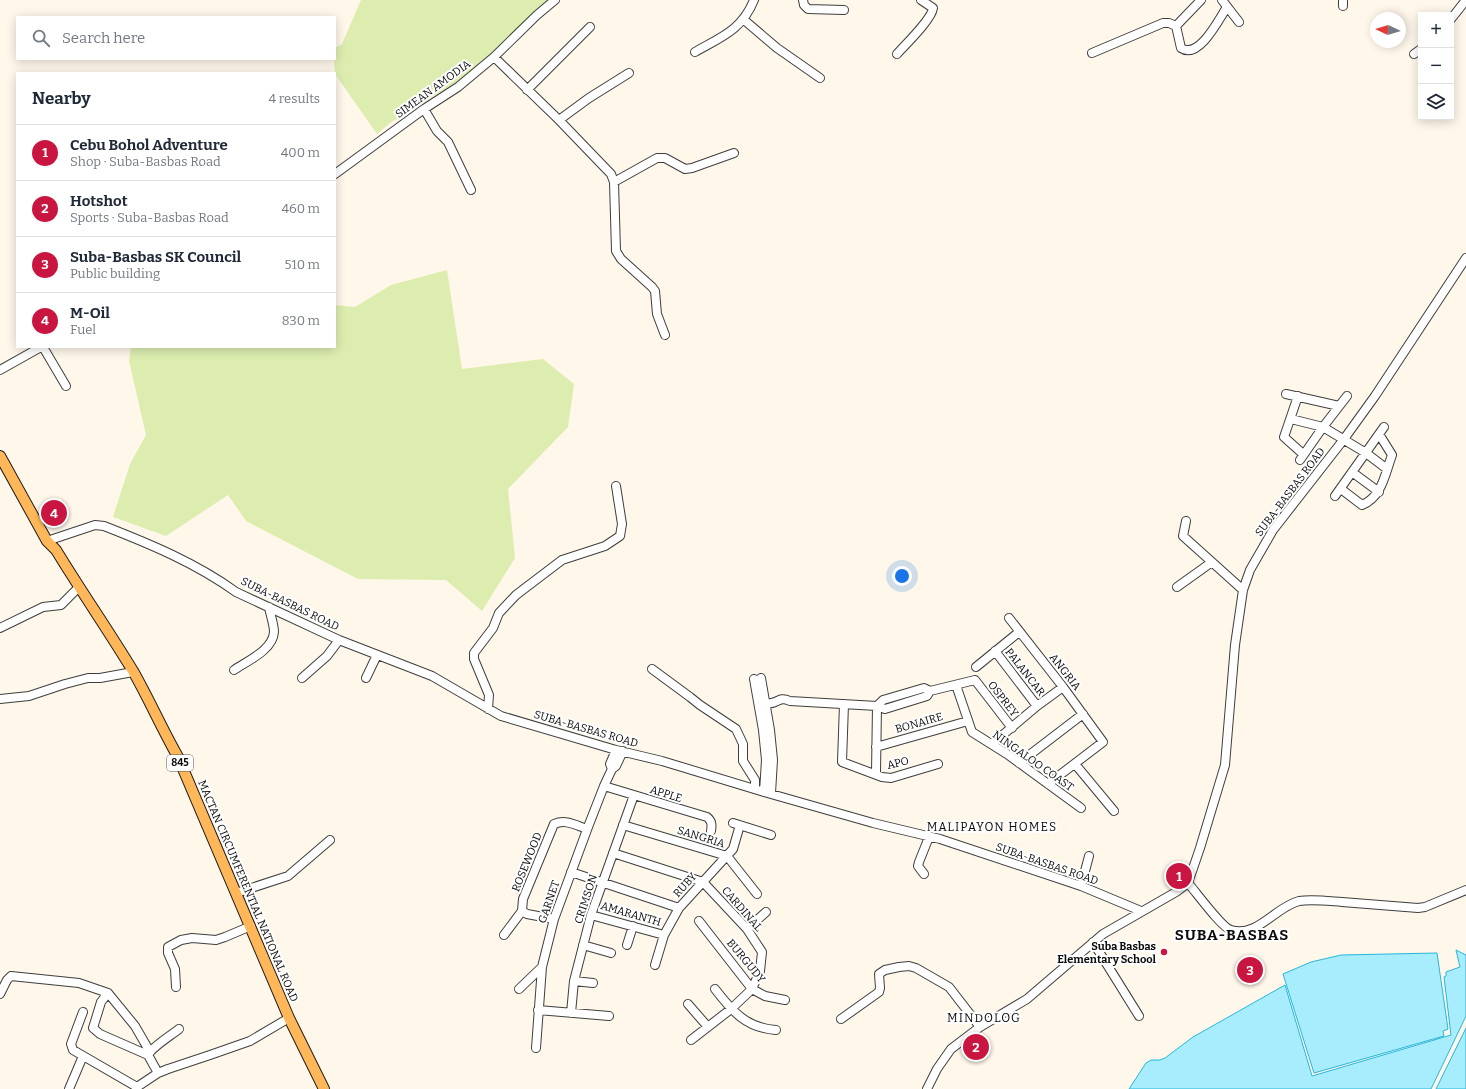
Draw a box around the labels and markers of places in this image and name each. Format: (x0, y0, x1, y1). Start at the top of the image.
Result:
pin: 4 (41, 498, 67, 528)
pin: 1 (1166, 861, 1192, 891)
place label: Suba Basbas Elementary School (1057, 940, 1157, 966)
marker: Suba Basbas Elementary School (1159, 947, 1169, 957)
pin: 3 (1237, 955, 1263, 985)
pin: 2 (963, 1032, 989, 1062)

